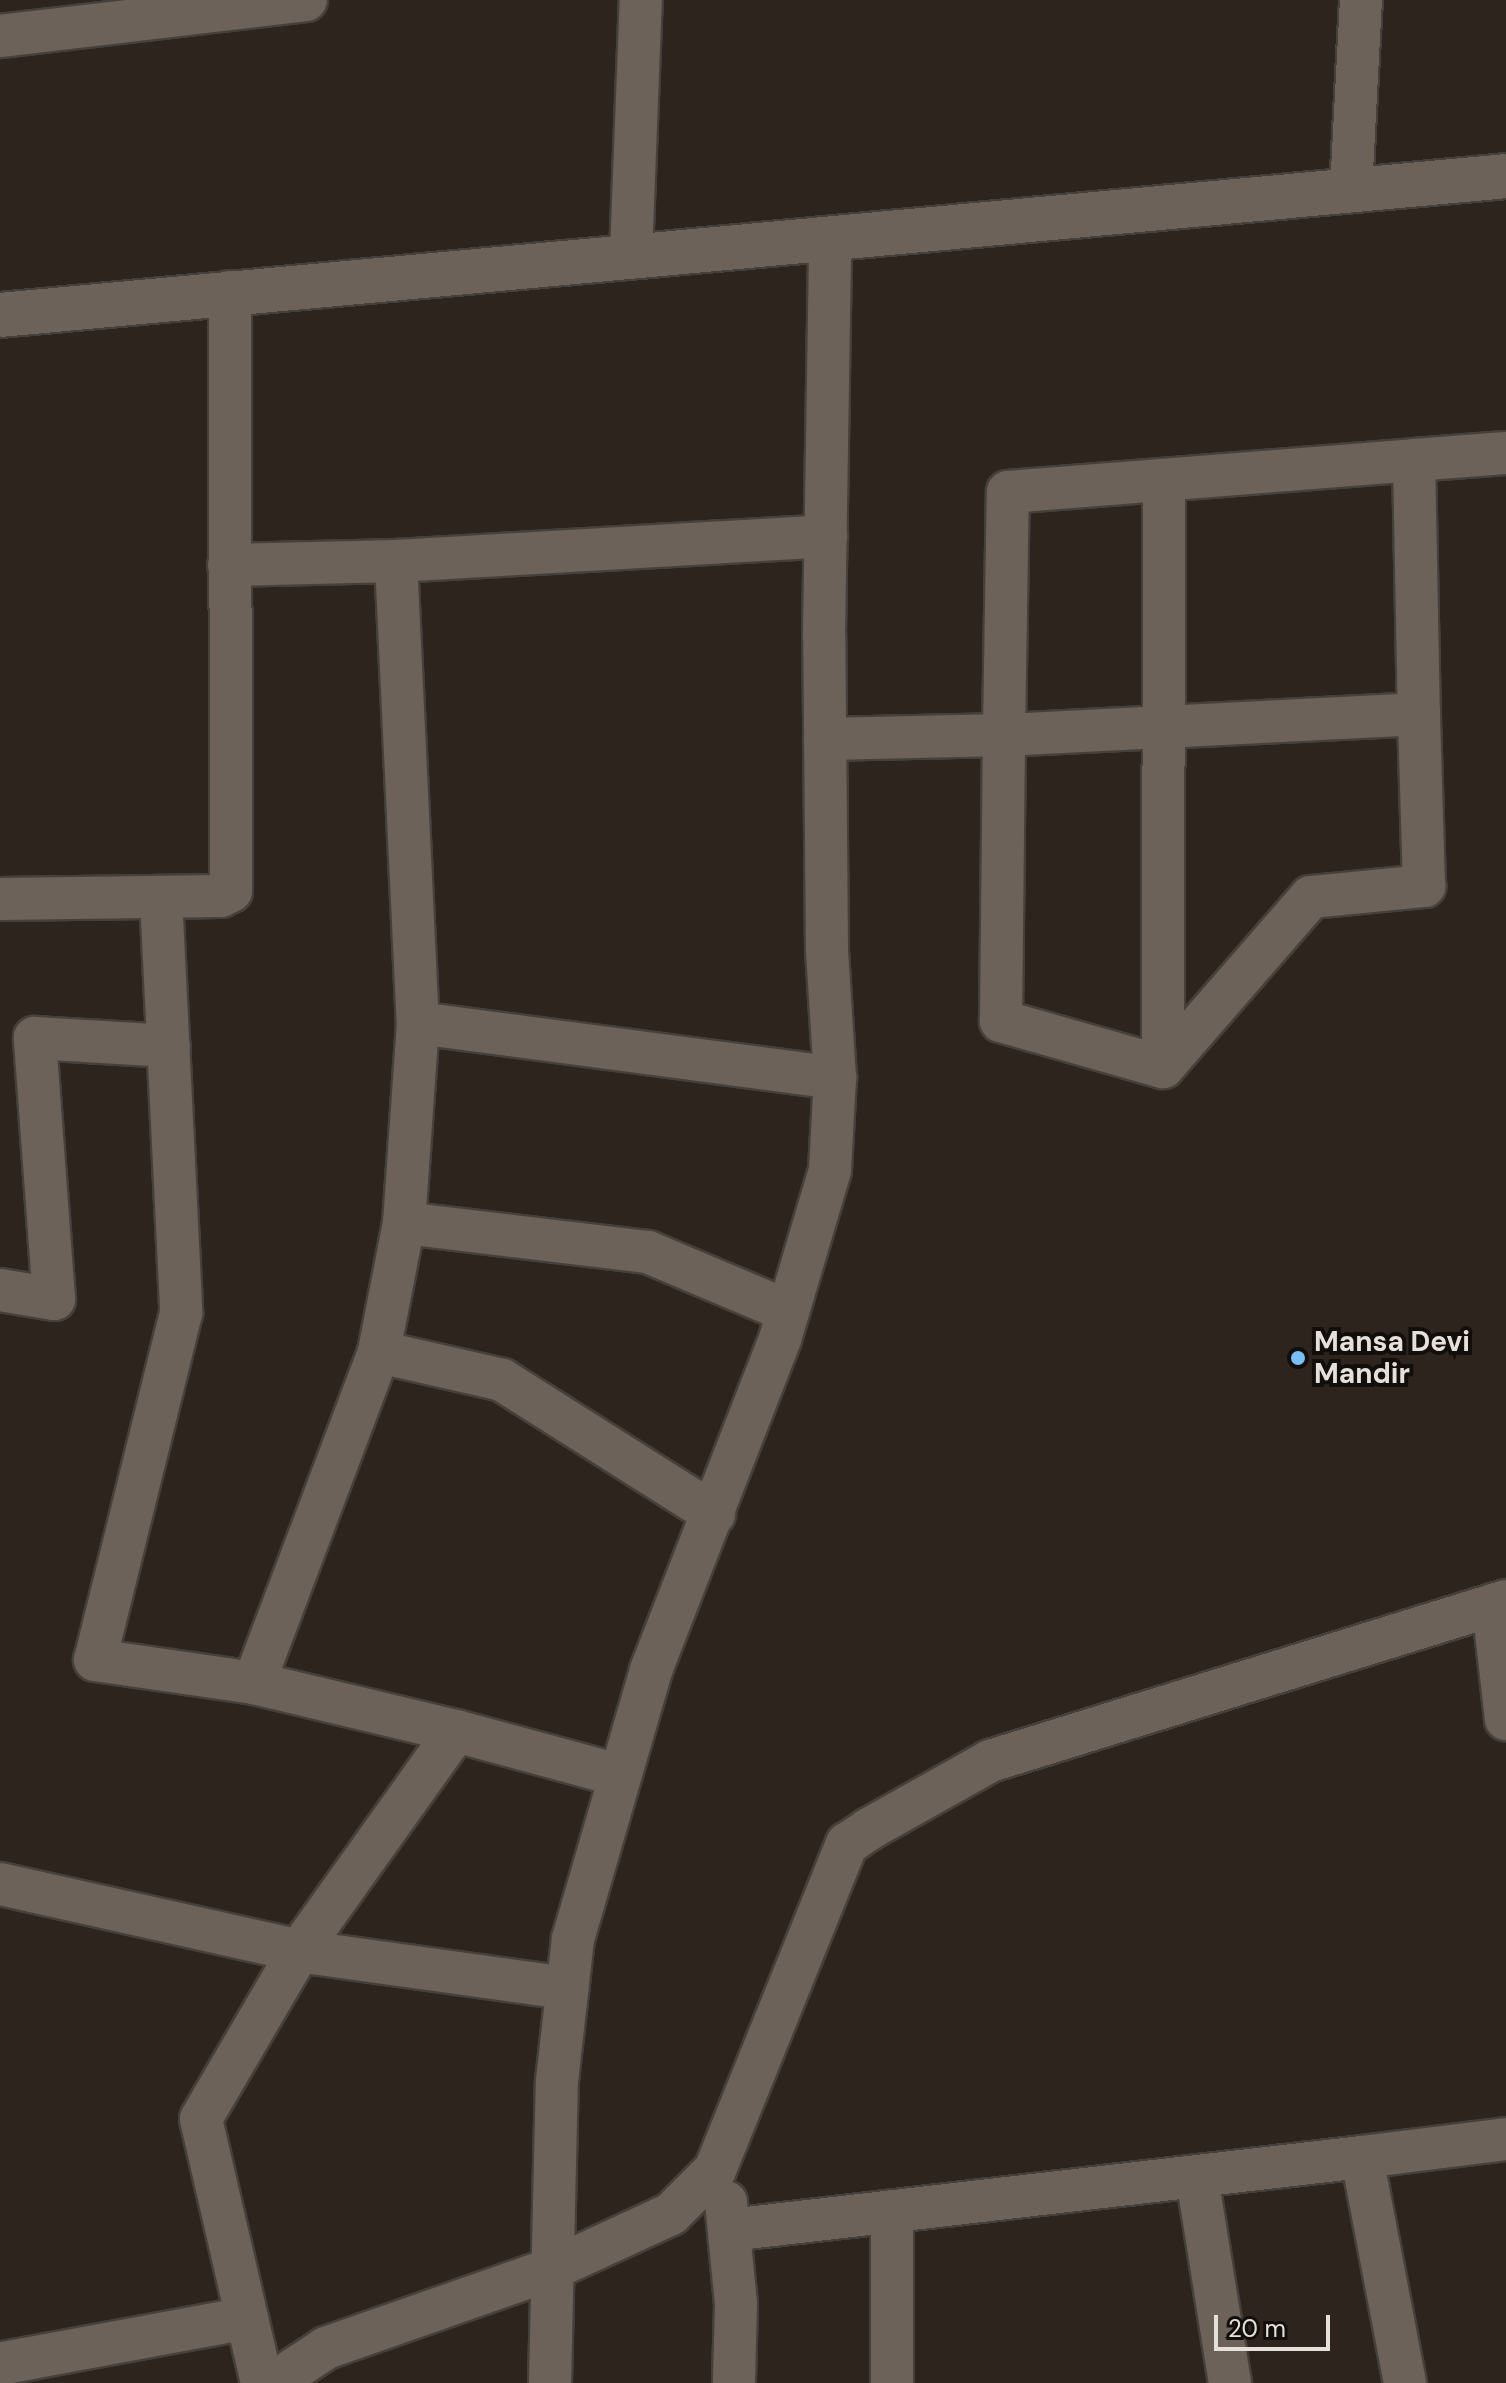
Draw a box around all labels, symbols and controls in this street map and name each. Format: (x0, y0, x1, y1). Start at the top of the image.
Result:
place label: Mansa Devi Mandir (1314, 1325, 1470, 1391)
marker: Mansa Devi Mandir (1289, 1349, 1307, 1367)
scale bar (1218, 2299, 1334, 2349)
text: 20 m (1228, 2313, 1286, 2344)

